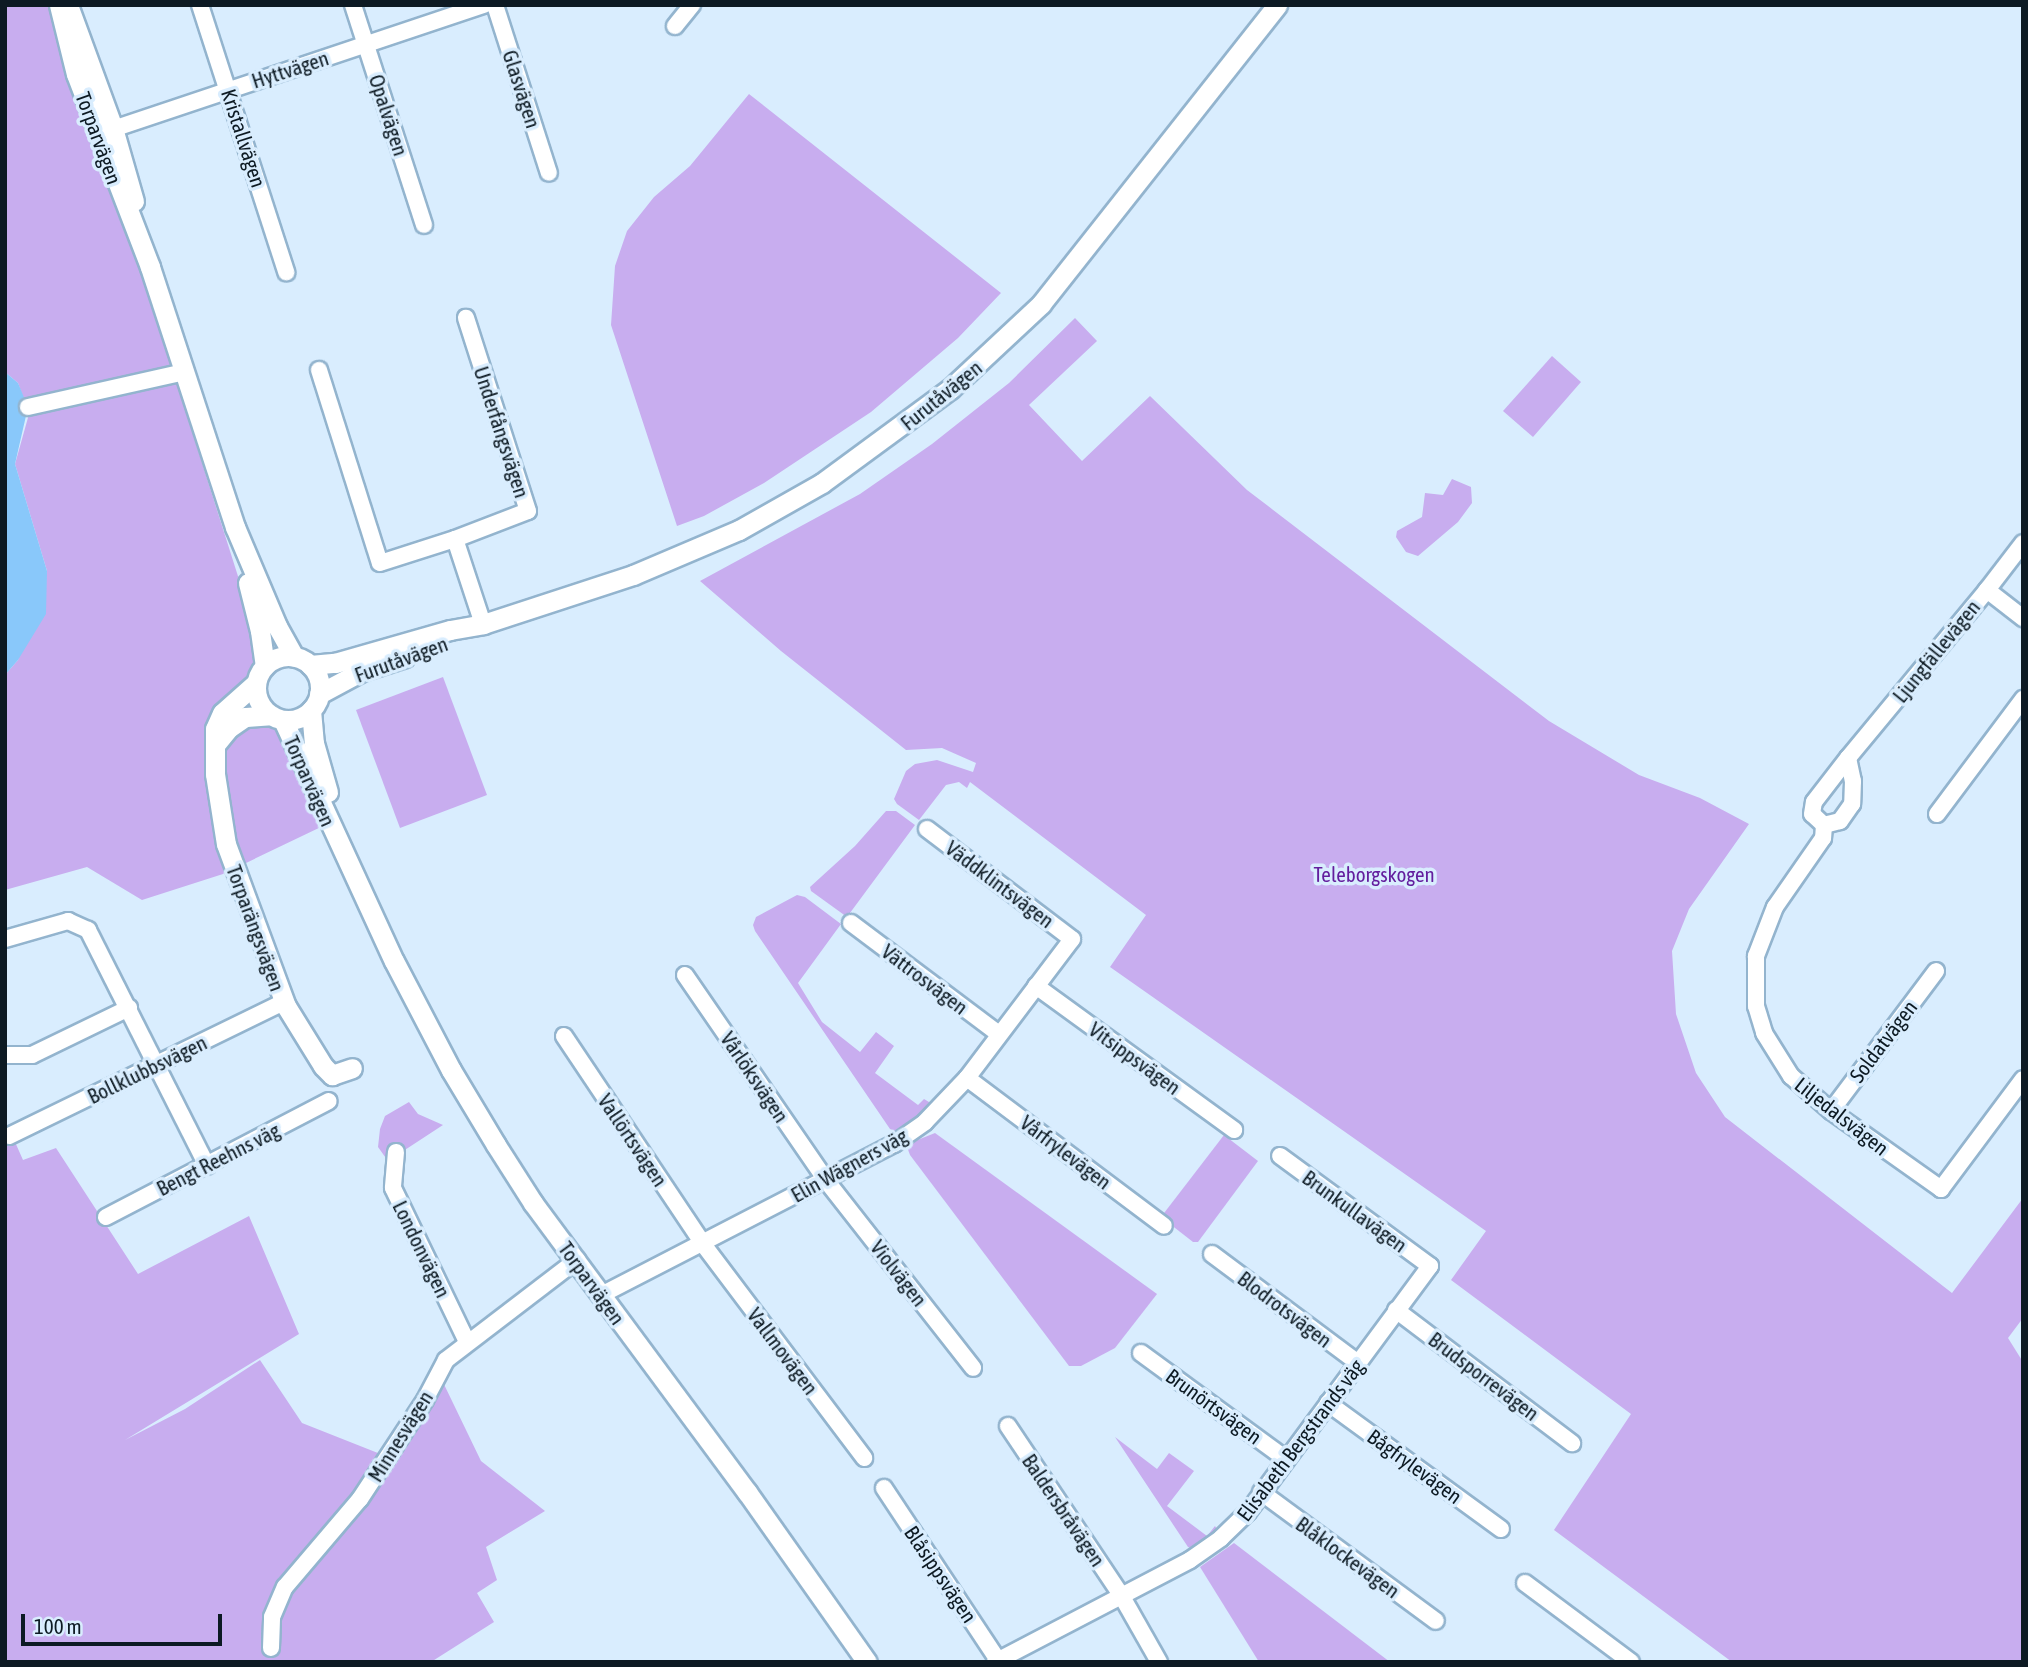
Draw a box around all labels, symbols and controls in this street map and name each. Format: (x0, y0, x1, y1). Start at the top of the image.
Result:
street label: Hyttvägen (248, 45, 332, 93)
street label: Glasvägen (498, 47, 546, 131)
street label: Opalvägen (364, 71, 414, 159)
street label: Kristallvägen (216, 86, 272, 190)
street label: Torparvägen (71, 88, 127, 188)
street label: Furutåvägen (895, 355, 987, 435)
street label: Underfångsvägen (469, 363, 535, 501)
street label: Ljungfällevägen (1887, 595, 1985, 707)
street label: Furutåvägen (351, 631, 451, 687)
street label: Torparvägen (279, 732, 341, 830)
street label: Väddklintsvägen (941, 835, 1059, 933)
street label: Torparängsvägen (222, 861, 290, 995)
park label: Teleborgskogen (1313, 861, 1435, 887)
street label: Vättrosvägen (877, 938, 973, 1020)
street label: Soldatvägen (1844, 995, 1922, 1087)
street label: Vitsippsvägen (1084, 1016, 1186, 1100)
street label: Vårlöksvägen (715, 1027, 795, 1127)
street label: Bollklubbsvägen (83, 1029, 211, 1109)
street label: Liljedalsvägen (1790, 1072, 1894, 1160)
street label: Vallörtsvägen (593, 1089, 673, 1191)
street label: Vårfrylevägen (1016, 1110, 1116, 1194)
street label: Bengt Reehns väg (152, 1117, 284, 1201)
street label: Elin Wägners väg (786, 1123, 912, 1207)
street label: Brunkullavägen (1298, 1165, 1412, 1257)
street label: Londonvägen (388, 1196, 456, 1302)
street label: Violvägen (865, 1235, 933, 1311)
street label: Torparvägen (553, 1237, 631, 1329)
street label: Blodrotsvägen (1233, 1265, 1337, 1353)
street label: Vallmovägen (742, 1303, 824, 1399)
street label: Brudsporrevägen (1424, 1326, 1544, 1426)
street label: Elisabeth Bergstrands väg (1231, 1354, 1369, 1526)
street label: Brunörtsvägen (1161, 1363, 1267, 1449)
street label: Minnesvägen (362, 1386, 438, 1486)
street label: Bågfrylevägen (1363, 1423, 1467, 1509)
street label: Baldersbråvägen (1017, 1449, 1111, 1571)
street label: Blåklockevägen (1291, 1511, 1405, 1603)
street label: Blåsippsvägen (899, 1521, 983, 1627)
scale bar (24, 1600, 226, 1644)
text: 100 m (34, 1614, 82, 1638)

